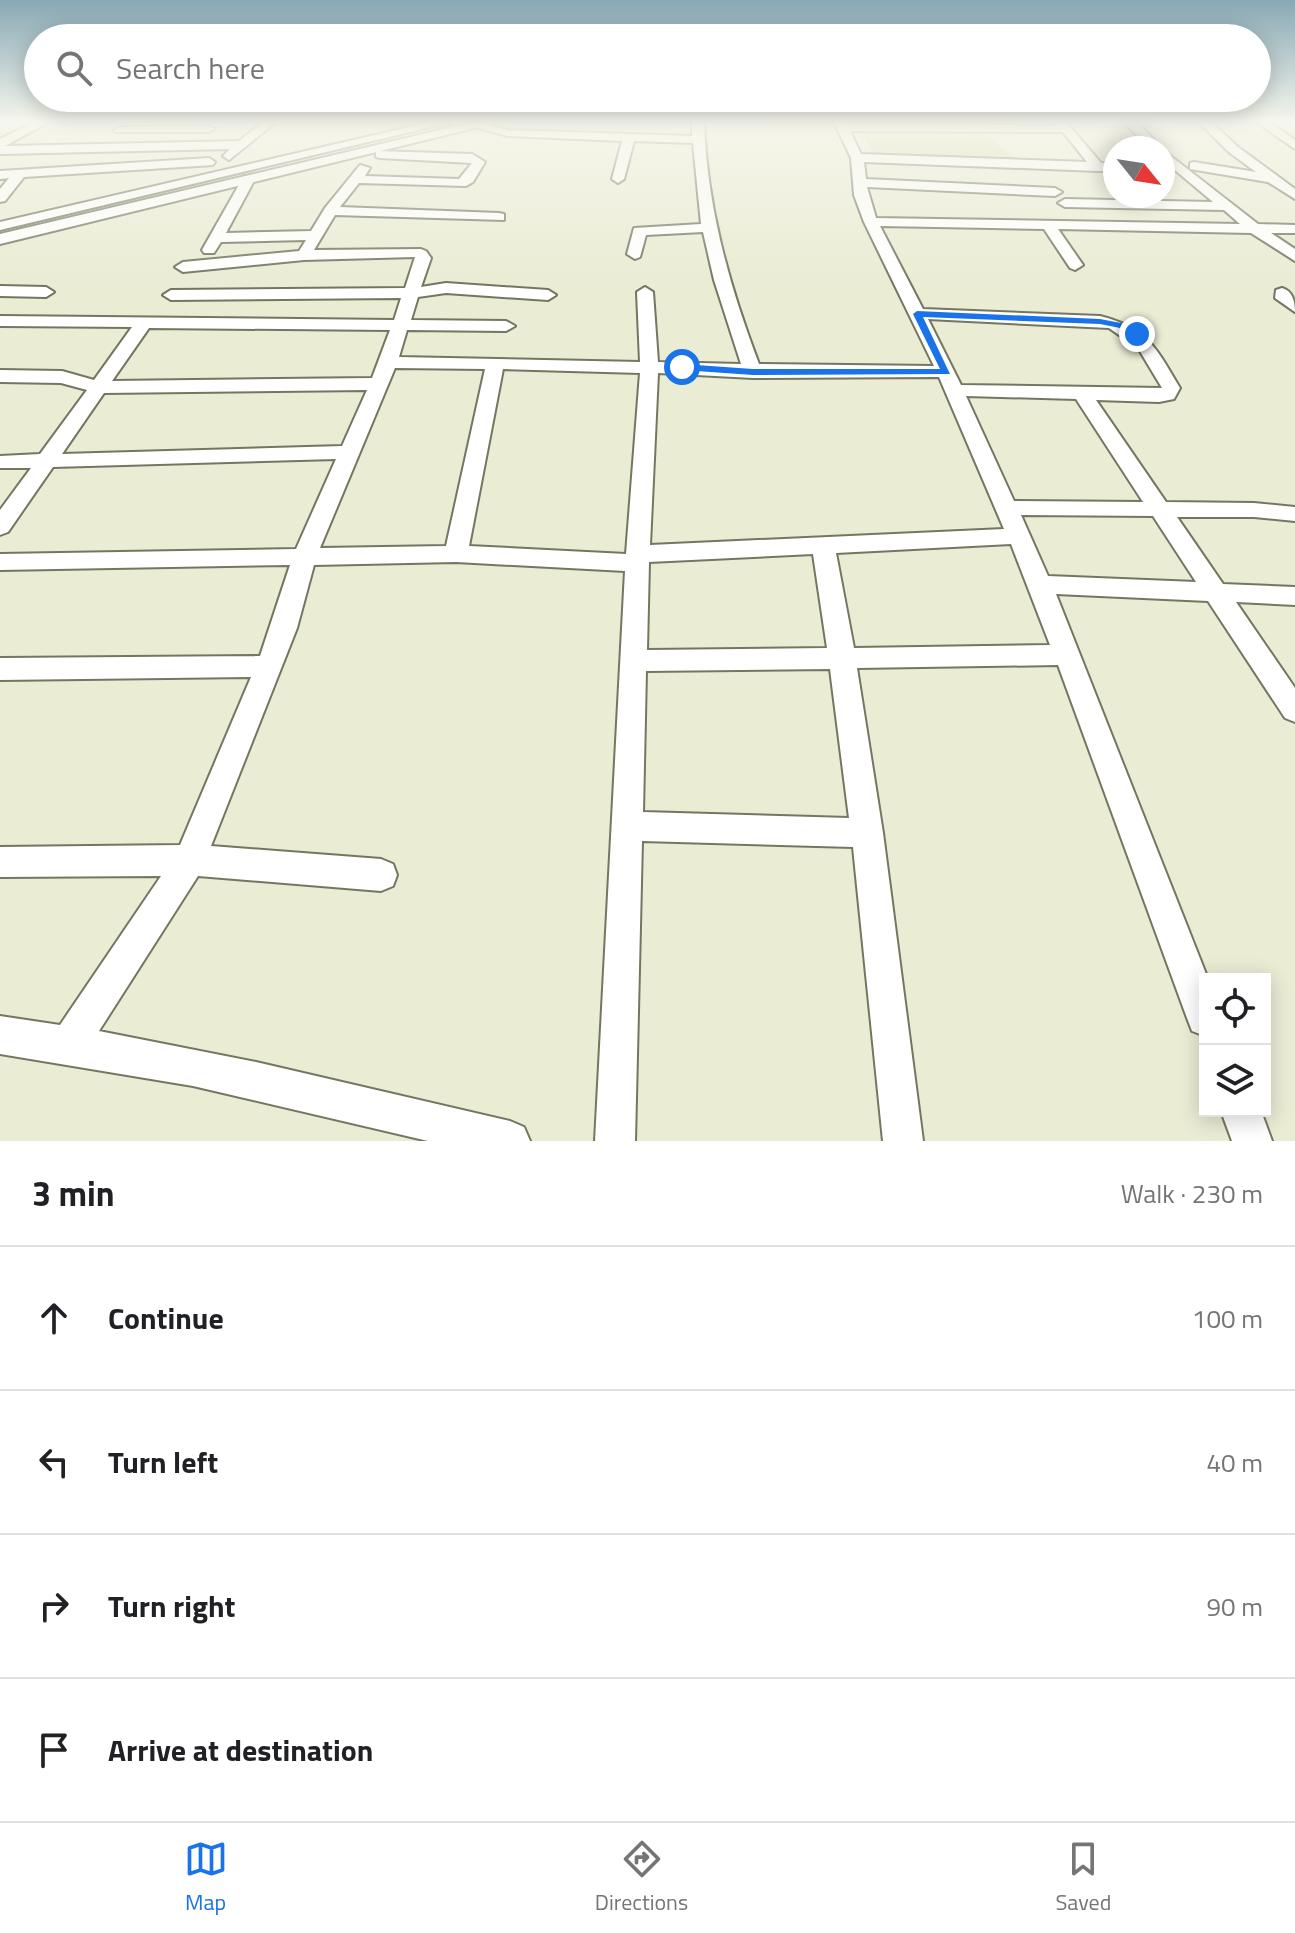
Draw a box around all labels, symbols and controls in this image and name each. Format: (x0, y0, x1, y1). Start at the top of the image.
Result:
search box (24, 24, 1271, 112)
text: Search here (116, 45, 265, 91)
icon: search (52, 46, 96, 90)
north arrow (1103, 136, 1175, 208)
route end (1119, 316, 1155, 352)
route start (664, 349, 700, 385)
map controls (1199, 973, 1271, 1117)
button: locate (1199, 973, 1271, 1045)
button: layers (1199, 1045, 1271, 1117)
text: 3 min (32, 1167, 115, 1219)
text: Walk · 230 m (1121, 1174, 1263, 1213)
text: Continue (108, 1295, 224, 1341)
icon: ahead (32, 1296, 76, 1340)
text: 100 m (1192, 1299, 1263, 1338)
text: Turn left (108, 1439, 218, 1485)
icon: left (32, 1440, 76, 1484)
text: 40 m (1206, 1443, 1263, 1482)
text: Turn right (108, 1583, 236, 1629)
icon: right (32, 1584, 76, 1628)
text: 90 m (1206, 1587, 1263, 1626)
text: Arrive at destination (108, 1727, 373, 1773)
icon: arrive (32, 1728, 76, 1772)
tab: Map (184, 1837, 228, 1919)
tab: Directions (595, 1837, 688, 1919)
tab: Saved (1055, 1837, 1111, 1919)

